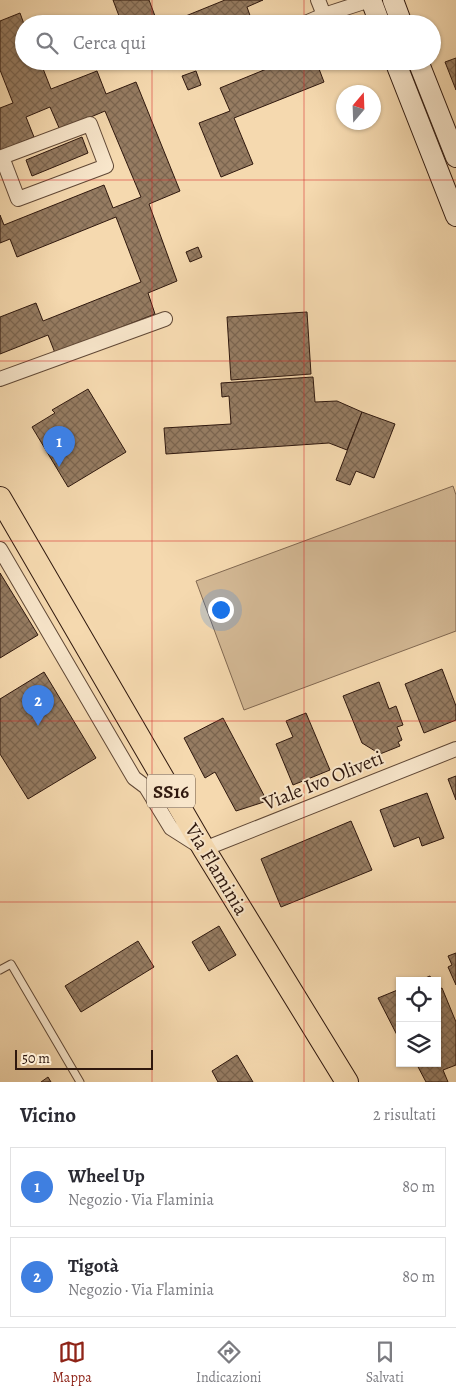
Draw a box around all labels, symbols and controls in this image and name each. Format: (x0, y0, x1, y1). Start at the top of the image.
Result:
search box (15, 15, 441, 70)
icon: search (33, 29, 61, 57)
text: Cerca qui (73, 30, 146, 56)
north arrow (336, 85, 381, 130)
pin: 1 (43, 426, 75, 467)
your location (208, 597, 234, 623)
pin: 2 (22, 685, 54, 726)
street label: Viale Ivo Oliveti (258, 744, 387, 817)
road number: SS16 (147, 774, 195, 808)
street label: Via Flaminia (178, 817, 255, 921)
map controls (396, 977, 441, 1067)
button: locate (396, 977, 441, 1022)
button: layers (396, 1022, 441, 1067)
scale bar (15, 1047, 152, 1070)
text: 50 m (22, 1049, 50, 1068)
text: Vicino (20, 1101, 76, 1129)
text: 2 risultati (373, 1104, 436, 1126)
text: Wheel Up (68, 1163, 145, 1189)
text: 1 (34, 1176, 40, 1198)
text: 80 m (402, 1176, 435, 1198)
text: Negozio · Via Flaminia (68, 1189, 214, 1211)
text: Tigotà (68, 1253, 119, 1279)
text: 2 (33, 1266, 41, 1288)
text: 80 m (402, 1266, 435, 1288)
text: Negozio · Via Flaminia (68, 1279, 214, 1301)
tab: Mappa (52, 1338, 92, 1387)
tab: Indicazioni (196, 1338, 261, 1387)
tab: Salvati (366, 1338, 404, 1387)

